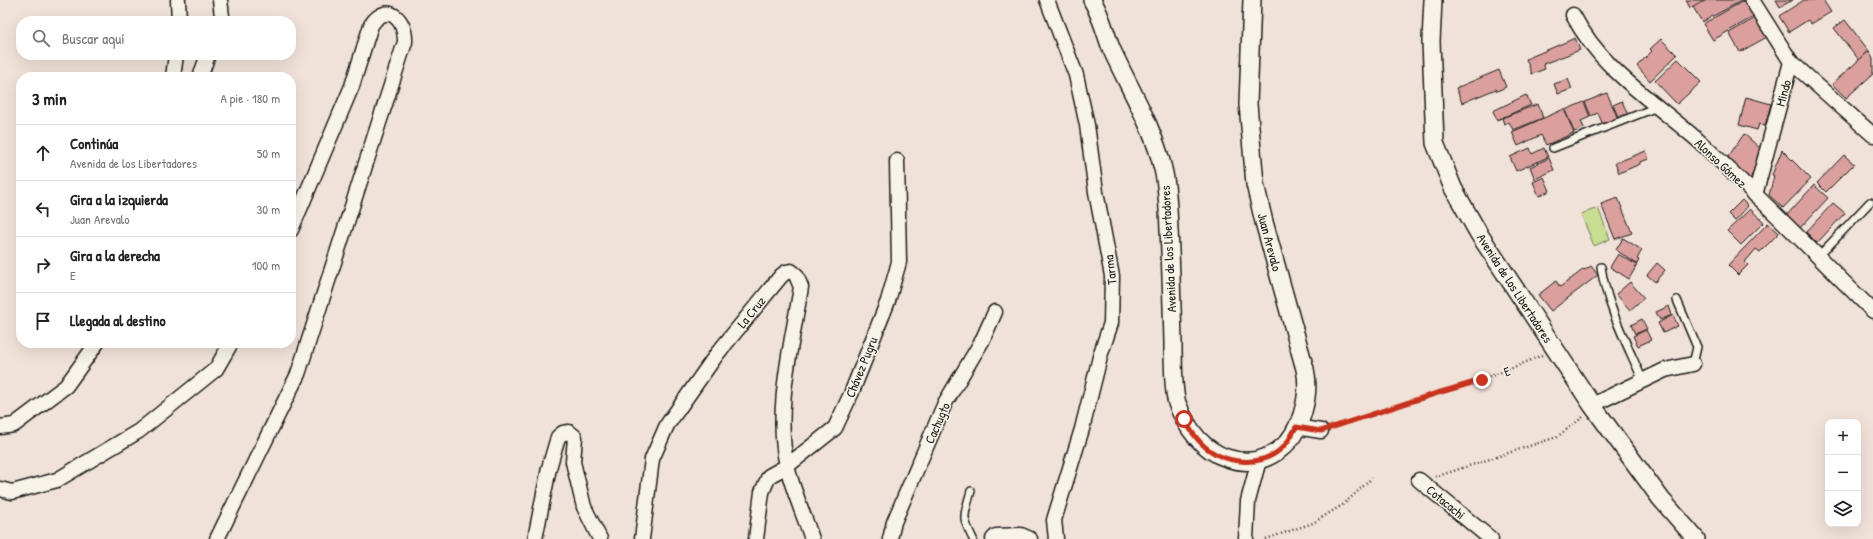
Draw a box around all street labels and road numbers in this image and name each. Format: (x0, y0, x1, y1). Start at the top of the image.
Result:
street label: Mindo (1771, 78, 1795, 108)
street label: Alonso Gómez (1691, 134, 1751, 192)
street label: Avenida de los Libertadores (1156, 185, 1180, 313)
street label: Juan Arevalo (1254, 211, 1286, 273)
street label: Avenida de los Libertadores (1473, 230, 1557, 346)
street label: Tarma (1099, 254, 1121, 286)
street label: La Cruz (733, 292, 770, 332)
street label: Chávez Pugru (841, 334, 881, 400)
street label: E (1501, 361, 1513, 380)
street label: Cachugto (920, 400, 954, 446)
street label: Cotacachi (1423, 481, 1469, 523)

